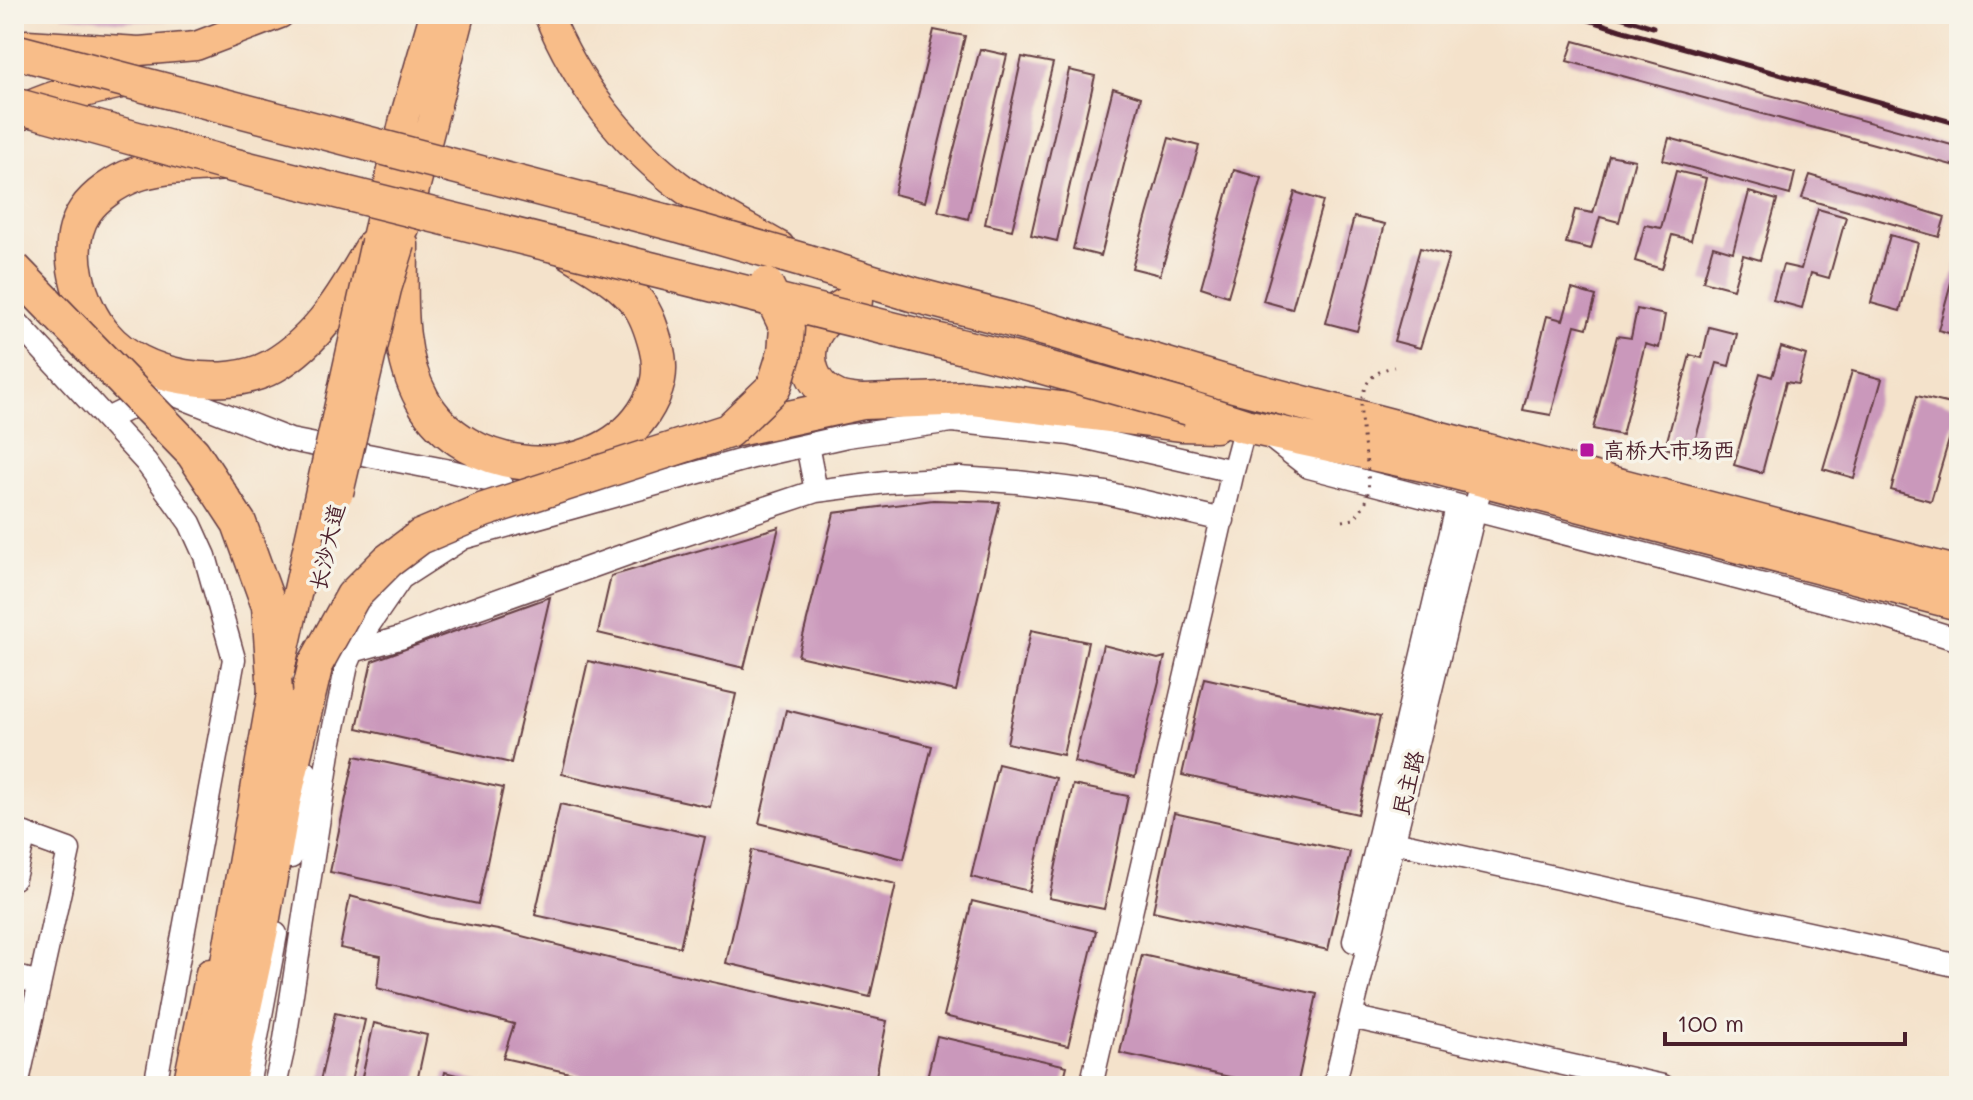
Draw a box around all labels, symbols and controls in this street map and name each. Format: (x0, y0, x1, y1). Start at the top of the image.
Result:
place label: 高桥大市场西 (1603, 435, 1735, 464)
marker: 高桥大市场西 (1578, 441, 1596, 459)
street label: 长沙大道 (302, 501, 351, 593)
street label: 民主路 (1385, 747, 1430, 818)
scale bar (1665, 996, 1905, 1046)
text: 100 m (1677, 1007, 1744, 1038)

